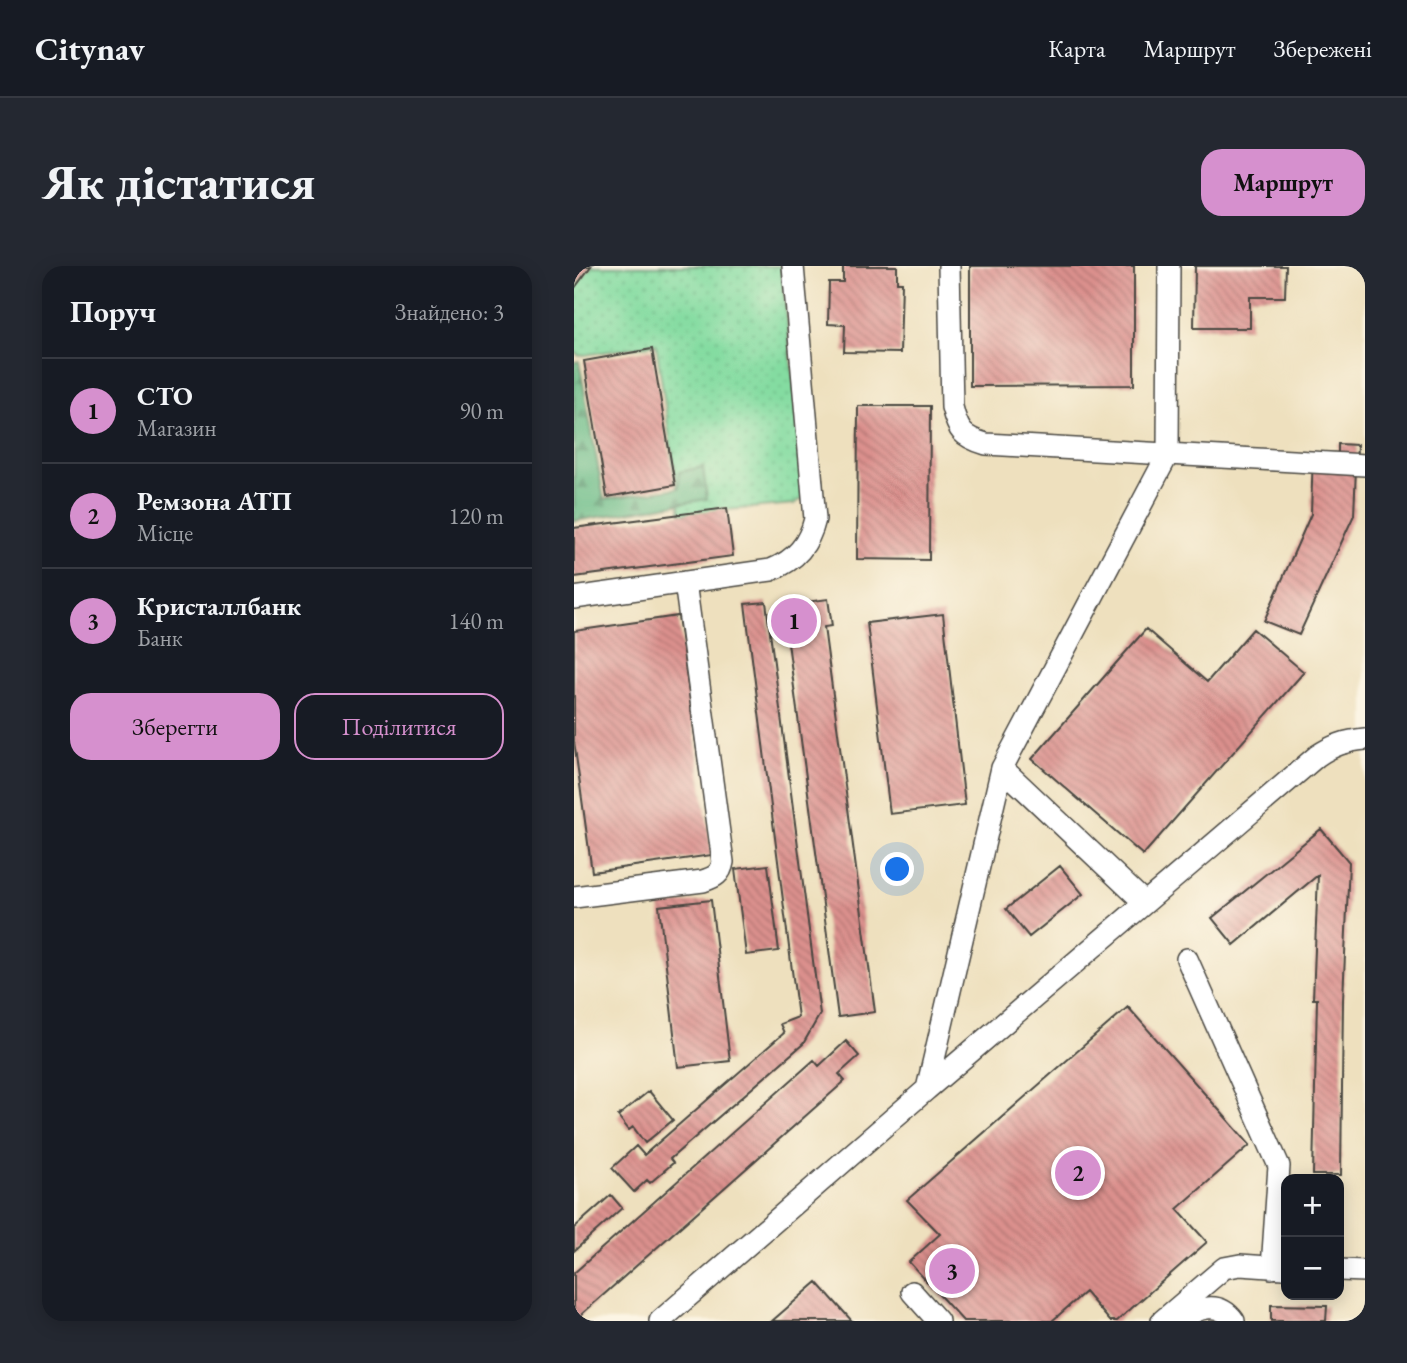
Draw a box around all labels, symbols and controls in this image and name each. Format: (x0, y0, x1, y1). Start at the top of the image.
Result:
text: Citynav (35, 27, 145, 70)
text: Карта (1048, 33, 1106, 64)
text: Маршрут (1144, 33, 1236, 64)
text: Збережені (1274, 33, 1372, 64)
button: Маршрут (1201, 149, 1365, 216)
text: Як дістатися (42, 150, 316, 214)
text: Поруч (70, 292, 156, 331)
text: Знайдено: 3 (395, 297, 504, 327)
text: СТО (137, 379, 193, 413)
text: 1 (87, 396, 99, 426)
text: 90 m (459, 396, 504, 426)
text: Магазин (137, 413, 216, 443)
text: Ремзона АТП (137, 484, 292, 518)
text: 2 (87, 501, 99, 531)
text: 120 m (448, 501, 504, 531)
text: Місце (137, 518, 193, 548)
text: Кристаллбанк (137, 589, 301, 623)
pin: 1 (771, 595, 817, 647)
text: 3 (87, 606, 99, 636)
text: 140 m (448, 606, 504, 636)
text: Банк (137, 623, 183, 653)
button: Зберегти (70, 693, 280, 760)
button: Поділитися (294, 693, 504, 760)
your location (880, 852, 914, 886)
pin: 2 (1055, 1147, 1101, 1199)
map controls (1281, 1174, 1344, 1300)
button: + (1281, 1174, 1344, 1237)
button: − (1281, 1237, 1344, 1300)
pin: 3 (929, 1245, 975, 1297)

